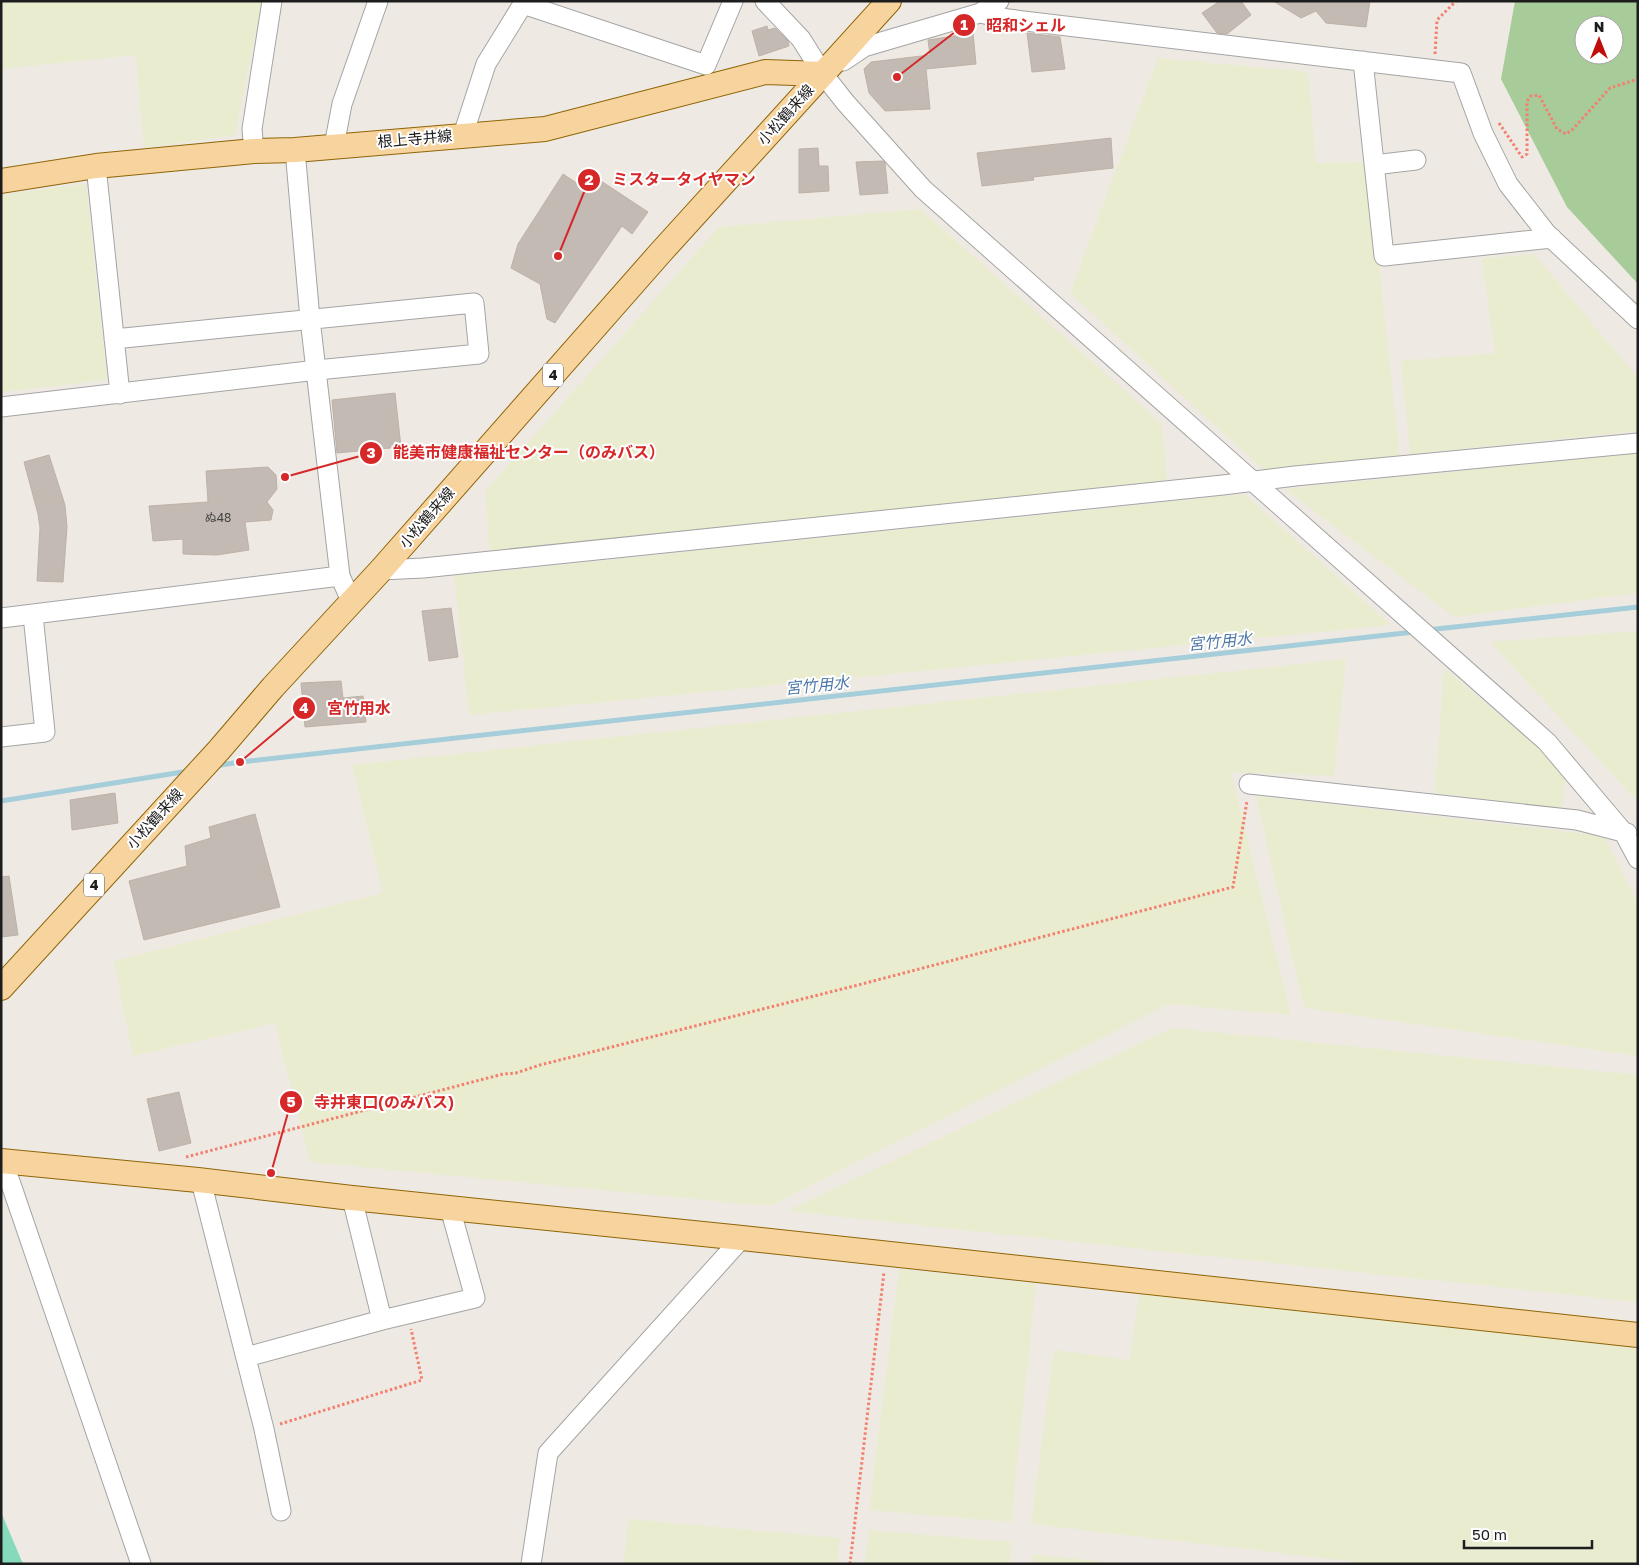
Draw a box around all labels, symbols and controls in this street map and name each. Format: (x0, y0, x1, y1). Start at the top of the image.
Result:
callout: 昭和シェル (951, 10, 1076, 41)
text: 1 (960, 15, 968, 33)
text: 昭和シェル (986, 15, 1066, 35)
north arrow (1574, 15, 1624, 65)
text: N (1594, 18, 1604, 35)
street label: 小松鶴来線 (753, 80, 817, 148)
street label: 根上寺井線 (377, 126, 453, 150)
callout: ミスタータイヤマン (577, 164, 766, 195)
text: ミスタータイヤマン (612, 169, 756, 189)
text: 2 (584, 170, 594, 188)
road number: 4 (543, 364, 563, 386)
callout: 能美市健康福祉センター（のみバス） (358, 437, 675, 468)
text: 能美市健康福祉センター（のみバス） (393, 442, 665, 462)
text: 3 (366, 443, 376, 461)
street label: 小松鶴来線 (395, 483, 458, 552)
house number: ぬ48 (205, 510, 231, 525)
water label: 宮竹用水 (1187, 628, 1255, 654)
water label: 宮竹用水 (784, 672, 852, 698)
callout: 宮竹用水 (292, 693, 401, 724)
text: 4 (299, 698, 309, 716)
text: 宮竹用水 (327, 698, 391, 718)
street label: 小松鶴来線 (122, 784, 186, 852)
road number: 4 (84, 874, 104, 896)
callout: 寺井東口(のみバス) (279, 1087, 464, 1118)
text: 5 (286, 1092, 296, 1110)
text: 寺井東口(のみバス) (314, 1092, 454, 1112)
scale bar (1464, 1518, 1592, 1550)
text: 50 m (1472, 1525, 1507, 1543)

